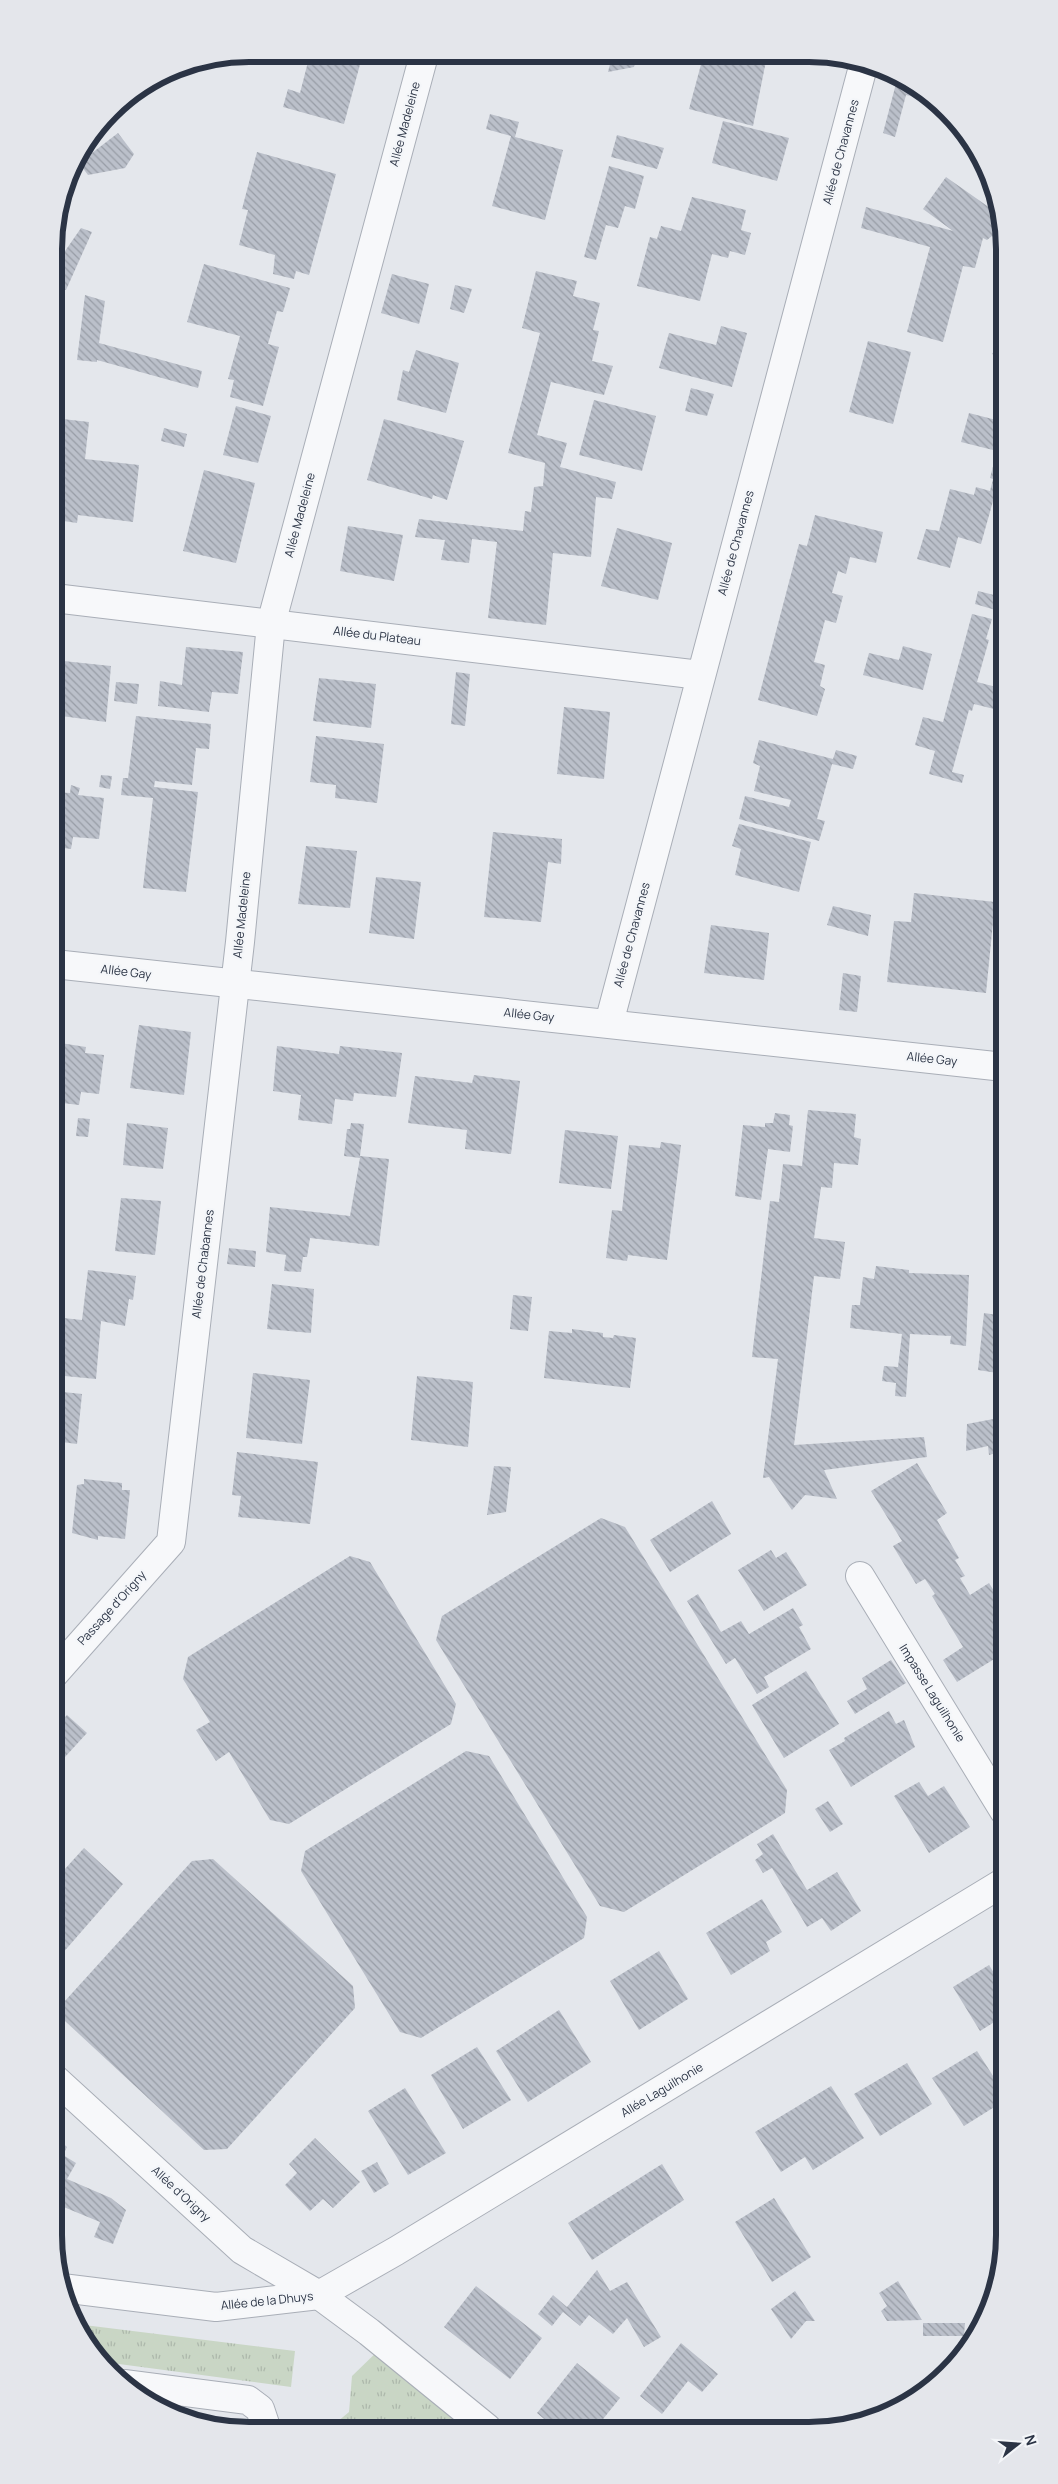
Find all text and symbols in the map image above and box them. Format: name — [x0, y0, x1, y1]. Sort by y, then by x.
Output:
street label: Allée Madeleine — [385, 80, 424, 168]
street label: Allée de Chavannes — [818, 97, 863, 206]
street label: Allée Madeleine — [280, 471, 319, 559]
street label: Allée de Chavannes — [713, 488, 758, 597]
street label: Allée du Plateau — [332, 622, 422, 649]
street label: Allée Madeleine — [228, 871, 255, 959]
street label: Allée de Chavannes — [609, 880, 654, 989]
street label: Allée Gay — [100, 960, 153, 983]
street label: Allée Gay — [503, 1003, 556, 1026]
street label: Allée Gay — [906, 1047, 959, 1070]
street label: Allée de Chabannes — [187, 1208, 218, 1319]
street label: Passage d'Origny — [73, 1566, 150, 1649]
street label: Impasse Laguilhonie — [895, 1641, 969, 1745]
street label: Allée Laguilhonie — [617, 2058, 706, 2121]
street label: Allée d'Origny — [148, 2162, 215, 2226]
street label: Allée de la Dhuys — [220, 2287, 314, 2314]
north arrow — [993, 2419, 1043, 2469]
text: N — [1020, 2432, 1041, 2448]

